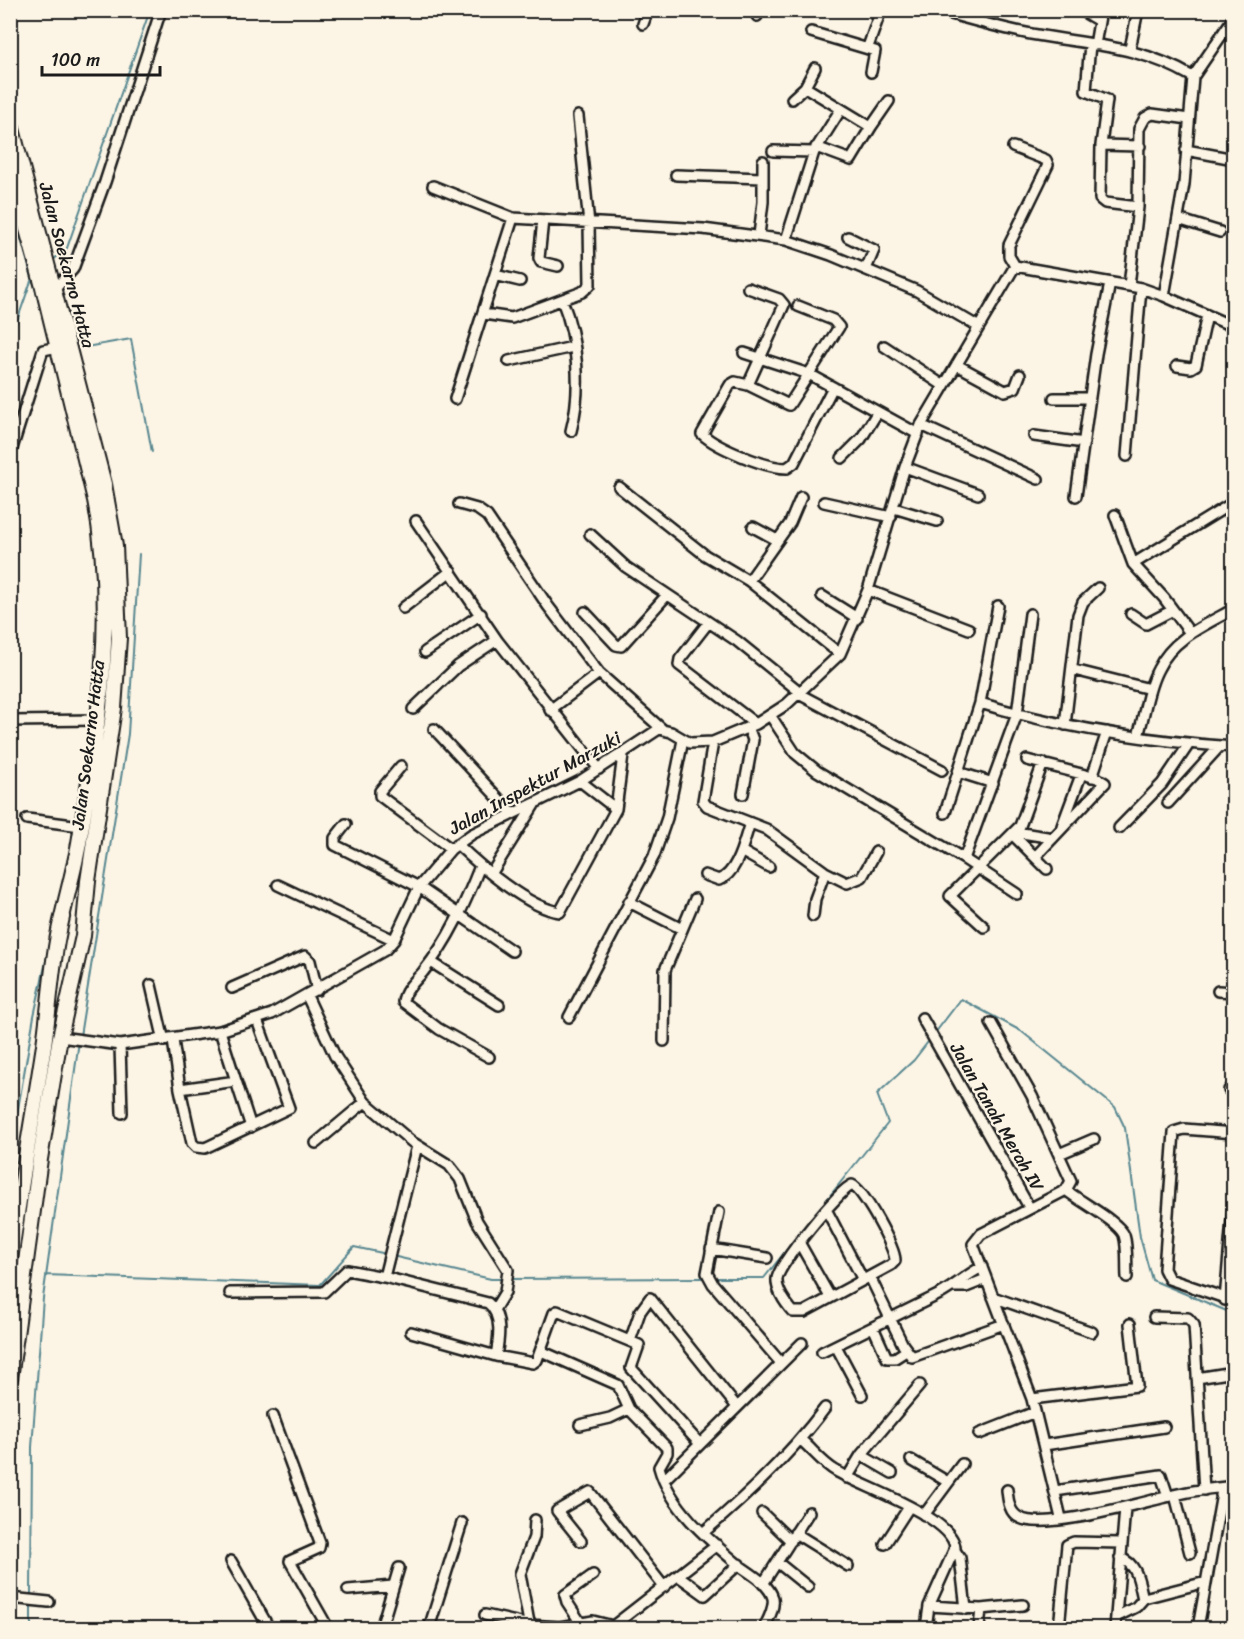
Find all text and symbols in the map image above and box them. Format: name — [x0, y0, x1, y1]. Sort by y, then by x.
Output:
scale bar — [42, 39, 160, 77]
text: 100 m — [51, 44, 100, 76]
street label: Jalan Soekarno Hatta — [29, 178, 105, 352]
street label: Jalan Soekarno Hatta — [62, 658, 114, 833]
street label: Jalan Inspektur Marzuki — [442, 722, 628, 844]
street label: Jalan Tanah Merah IV — [941, 1035, 1053, 1198]

